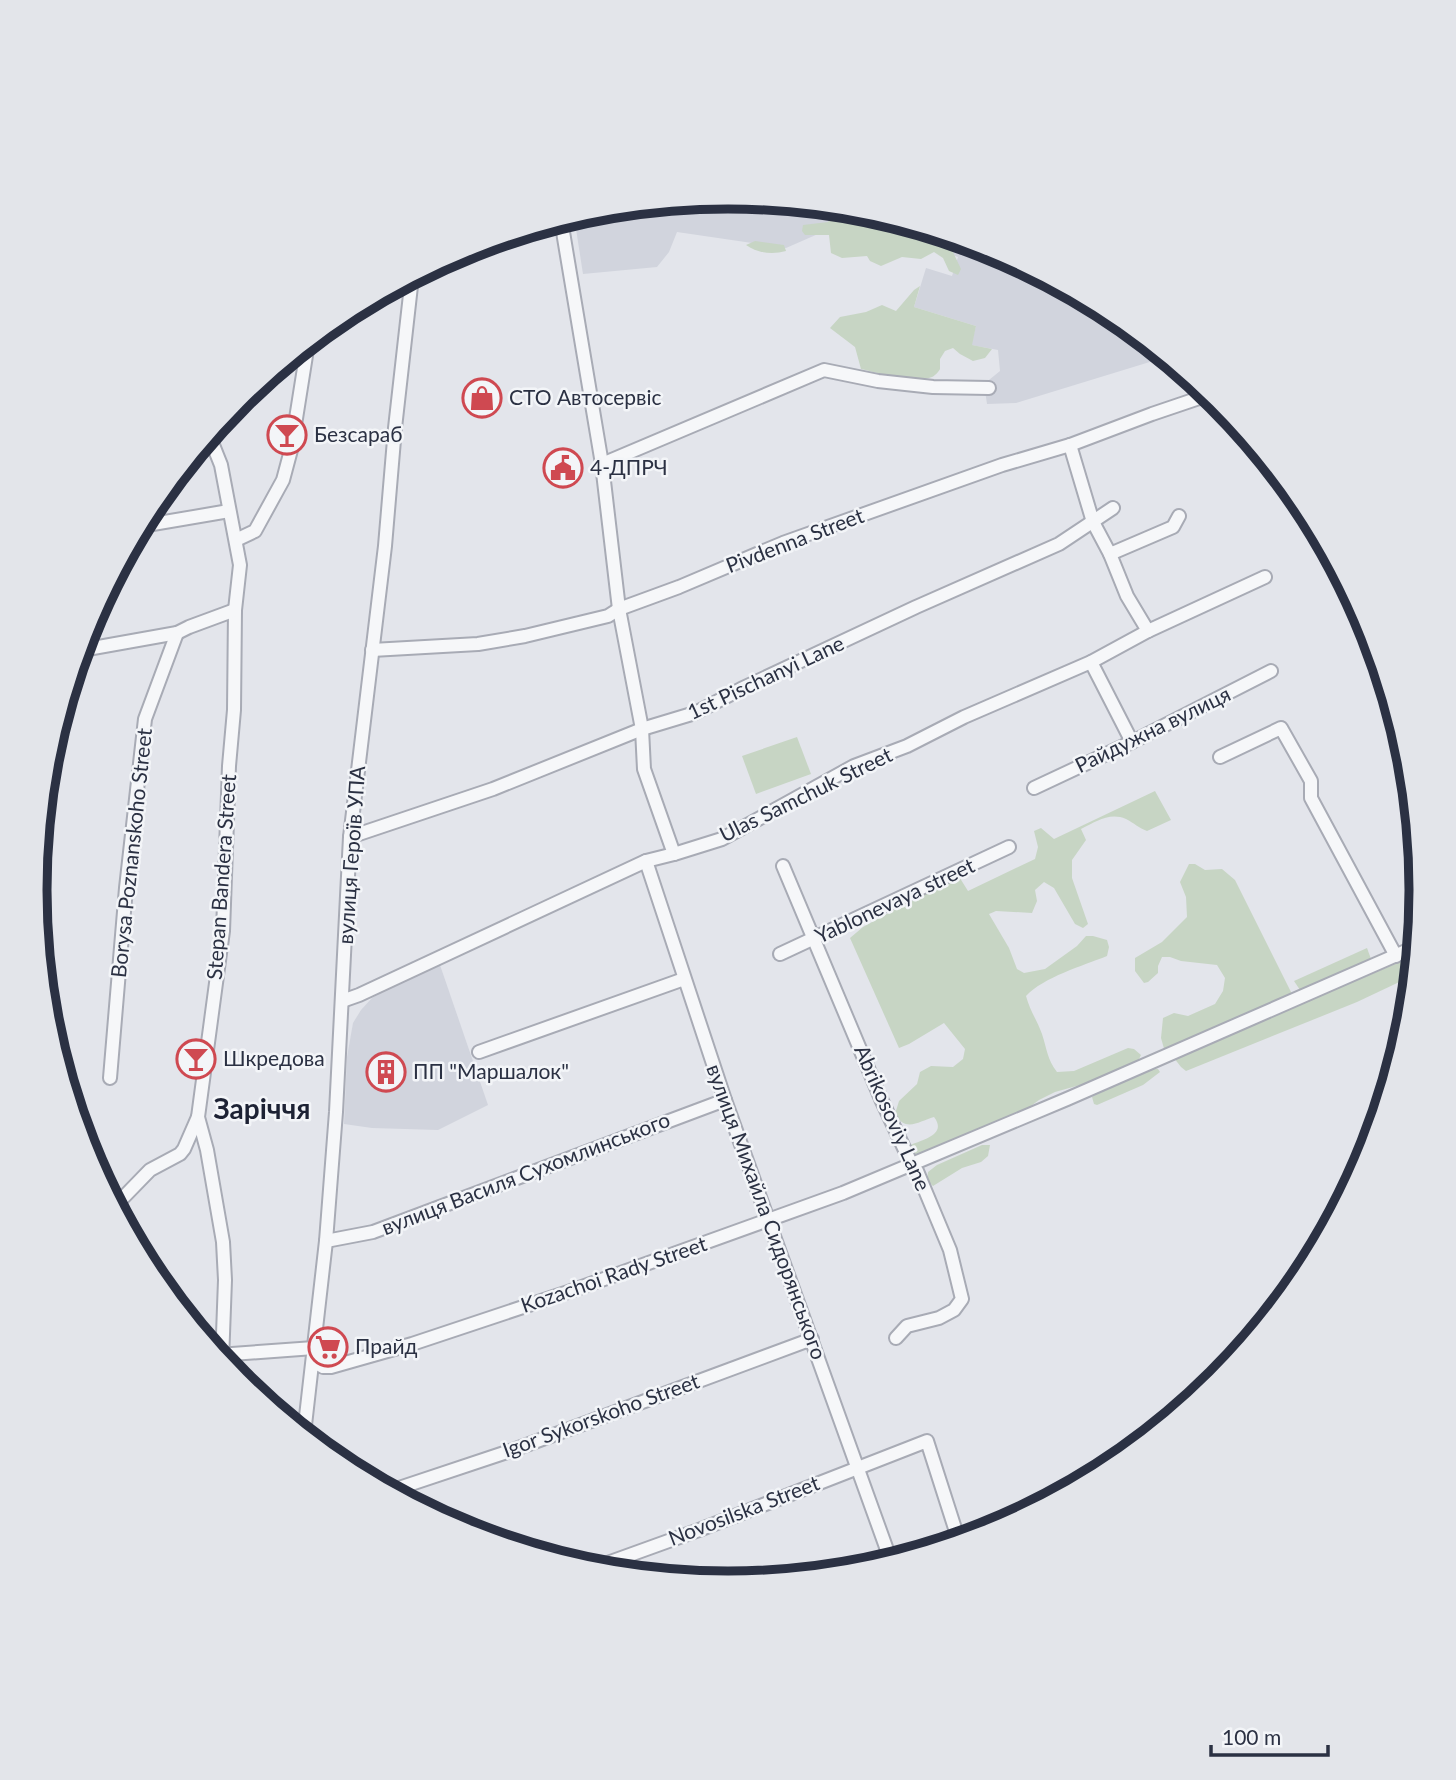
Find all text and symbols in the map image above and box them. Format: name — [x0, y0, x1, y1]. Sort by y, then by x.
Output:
shop icon: СТО Автосервіс — [461, 377, 503, 419]
place label: СТО Автосервіс — [509, 384, 662, 409]
bar icon: Безсараб — [266, 414, 308, 456]
place label: Безсараб — [314, 421, 402, 446]
public building icon: 4-ДПРЧ — [542, 447, 584, 489]
place label: 4-ДПРЧ — [590, 454, 668, 479]
street label: Pivdenna Street — [722, 502, 867, 577]
street label: 1st Pischanyi Lane — [683, 629, 848, 724]
street label: Райдужна вулиця — [1071, 680, 1234, 777]
street label: Borysa Poznanskoho Street — [105, 726, 156, 979]
street label: Ulas Samchuk Street — [715, 741, 896, 846]
street label: вулиця Героїв УПА — [332, 764, 369, 945]
street label: Stepan Bandera Street — [201, 773, 240, 980]
street label: Yablonevaya street — [811, 852, 979, 948]
bar icon: Шкредова — [175, 1038, 217, 1080]
street label: Abrikosoviy Lane — [850, 1041, 937, 1194]
place label: Шкредова — [223, 1045, 325, 1070]
building icon: ПП "Маршалок" — [365, 1051, 407, 1093]
place label: ПП "Маршалок" — [413, 1058, 569, 1083]
street label: вулиця Михайла Сидорянського — [702, 1060, 833, 1363]
district label: Заріччя — [213, 1091, 311, 1125]
street label: вулиця Василя Сухомлинського — [378, 1106, 673, 1239]
street label: Kozachoi Rady Street — [517, 1230, 710, 1317]
supermarket icon: Прайд — [307, 1326, 349, 1368]
place label: Прайд — [355, 1333, 418, 1358]
street label: Igor Sykorskoho Street — [499, 1367, 703, 1462]
street label: Novosilska Street — [664, 1469, 823, 1550]
scale bar — [1211, 1714, 1328, 1758]
text: 100 m — [1222, 1724, 1281, 1749]

